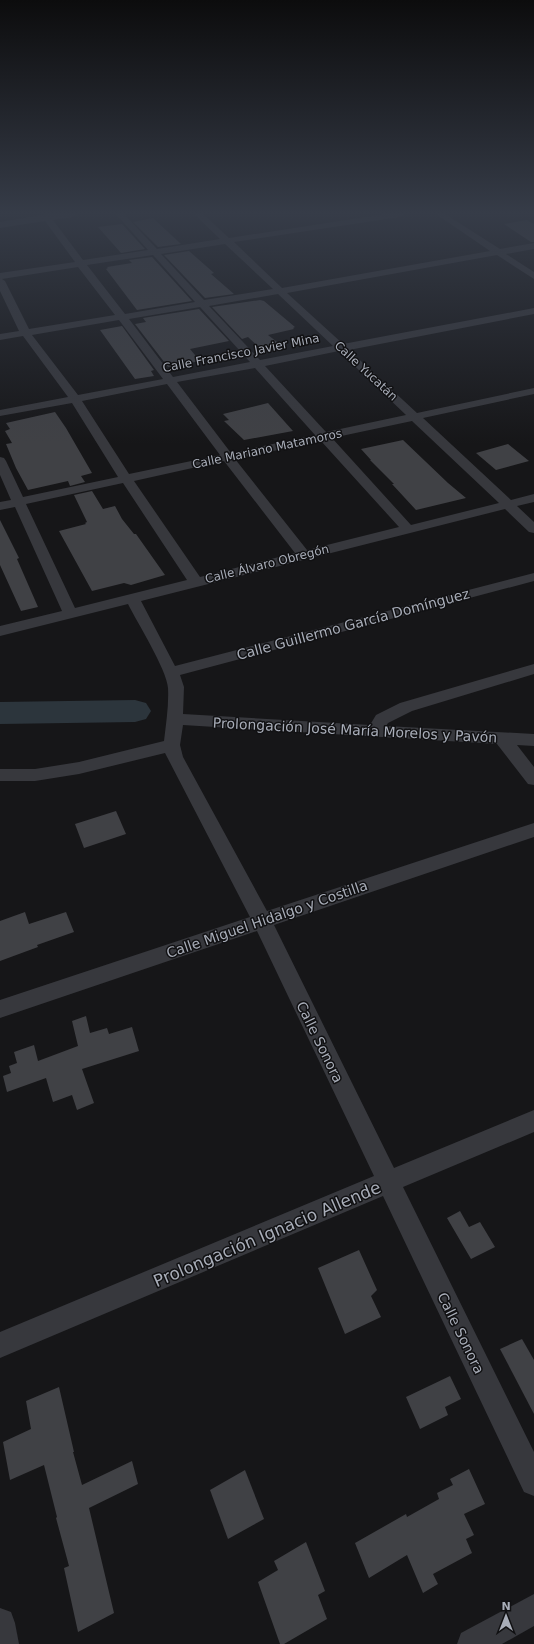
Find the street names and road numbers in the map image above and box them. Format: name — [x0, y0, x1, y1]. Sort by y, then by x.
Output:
street label: Calle Francisco Javier Mina — [161, 331, 321, 375]
street label: Calle Yucatán — [332, 338, 400, 404]
street label: Calle Mariano Matamoros — [191, 426, 343, 472]
street label: Calle Álvaro Obregón — [203, 541, 330, 586]
street label: Calle Guillermo García Domínguez — [235, 585, 471, 663]
street label: Prolongación José María Morelos y Pavón — [212, 715, 498, 745]
street label: Calle Miguel Hidalgo y Costilla — [164, 877, 370, 961]
street label: Calle Sonora — [293, 999, 347, 1085]
street label: Prolongación Ignacio Allende — [150, 1177, 384, 1291]
street label: Calle Sonora — [434, 1290, 488, 1376]

